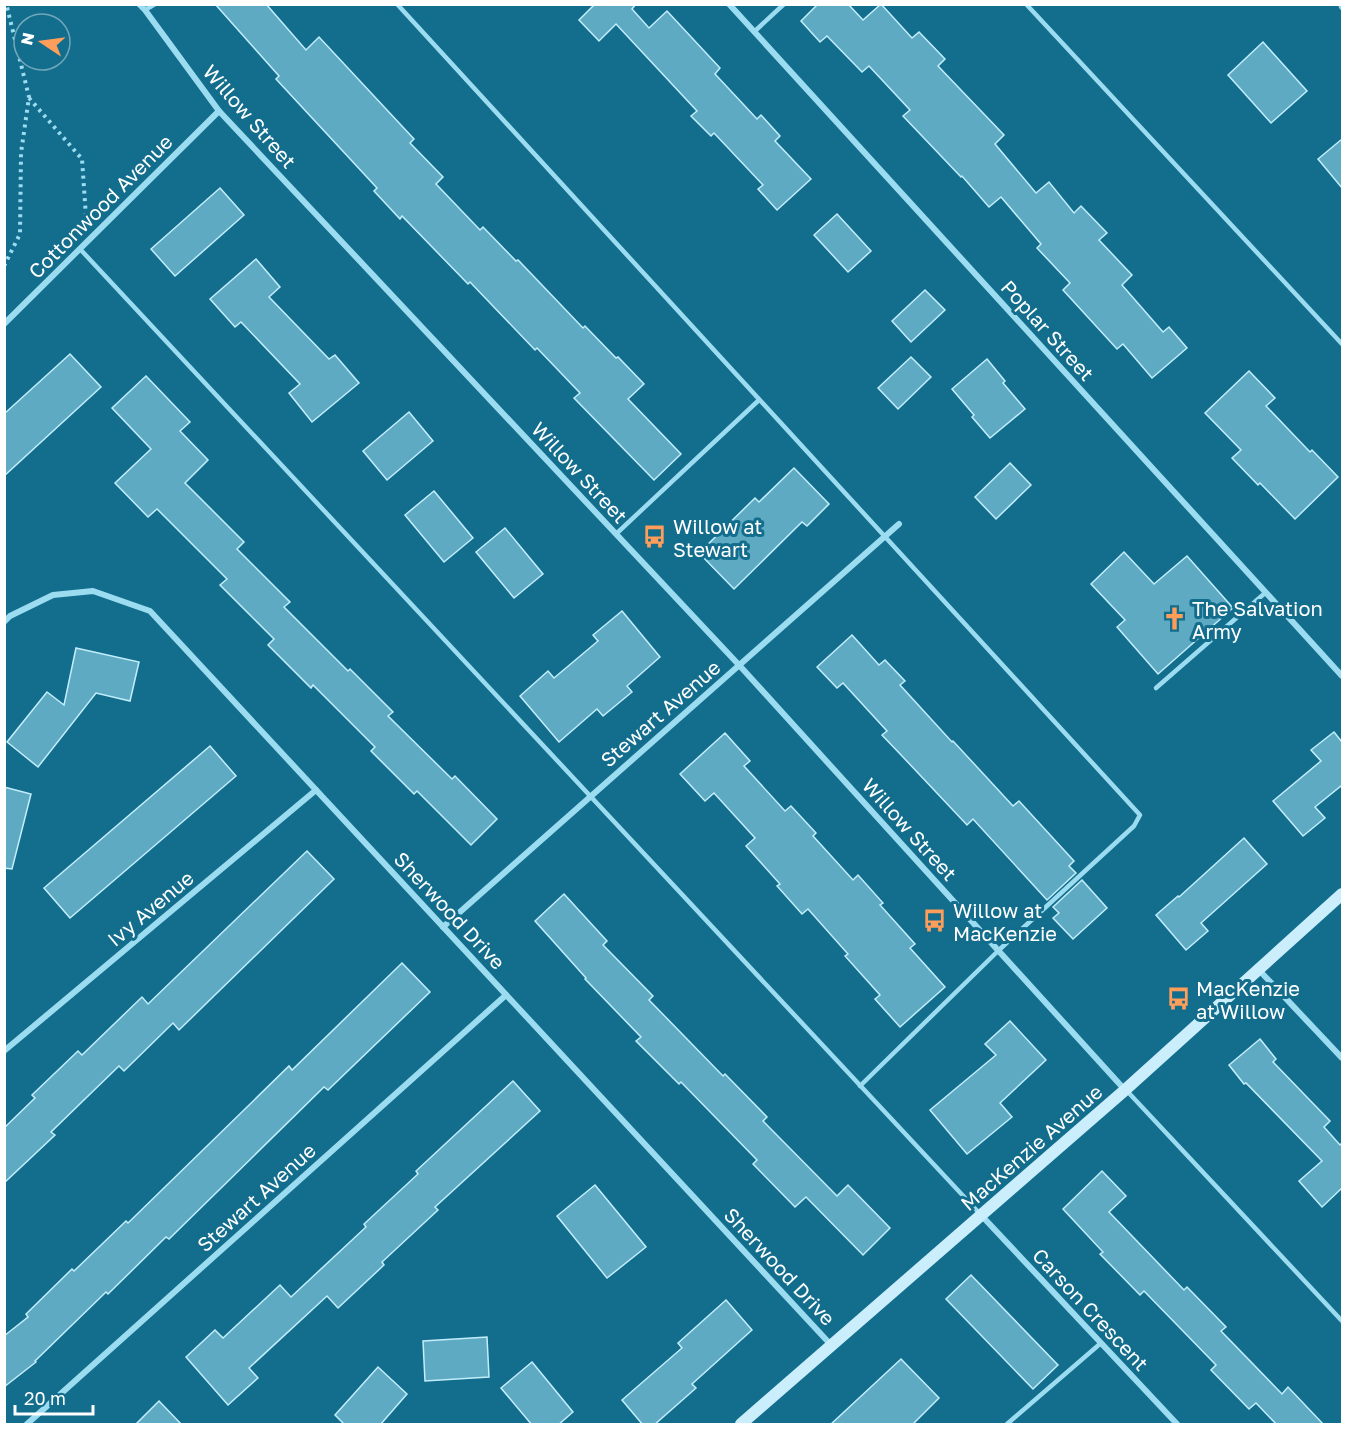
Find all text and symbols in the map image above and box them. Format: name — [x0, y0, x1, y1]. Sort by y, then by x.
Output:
north arrow — [12, 12, 72, 72]
text: N — [16, 30, 38, 47]
street label: Willow Street — [199, 59, 301, 173]
street label: Cottonwood Avenue — [23, 129, 177, 283]
street label: Poplar Street — [997, 275, 1099, 385]
street label: Willow Street — [527, 417, 633, 527]
place label: Willow at Stewart — [673, 514, 762, 561]
bus stop icon: Willow at Stewart — [642, 524, 668, 550]
place label: The Salvation Army — [1192, 596, 1323, 643]
church icon: The Salvation Army — [1161, 606, 1187, 632]
street label: Stewart Avenue — [595, 655, 725, 771]
street label: Willow Street — [858, 773, 962, 885]
street label: Sherwood Drive — [389, 846, 511, 974]
street label: Ivy Avenue — [102, 865, 198, 951]
place label: Willow at MacKenzie — [953, 898, 1057, 945]
bus stop icon: Willow at MacKenzie — [922, 908, 948, 934]
place label: MacKenzie at Willow — [1196, 976, 1300, 1023]
bus stop icon: MacKenzie at Willow — [1165, 986, 1191, 1012]
street label: MacKenzie Avenue — [955, 1079, 1107, 1215]
street label: Stewart Avenue — [192, 1138, 320, 1256]
street label: Sherwood Drive — [719, 1202, 841, 1330]
street label: Carson Crescent — [1028, 1243, 1154, 1375]
scale bar — [15, 1378, 93, 1416]
text: 20 m — [24, 1387, 66, 1409]

